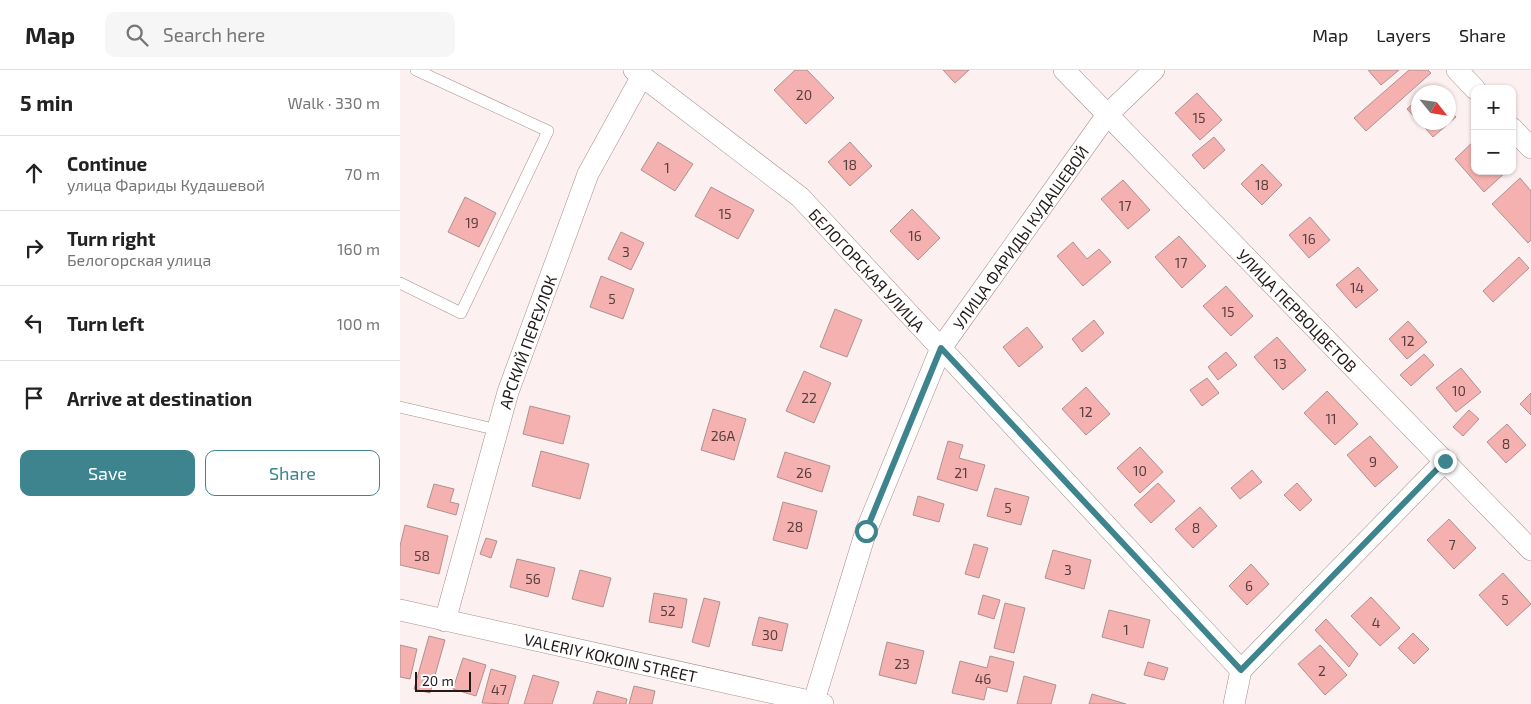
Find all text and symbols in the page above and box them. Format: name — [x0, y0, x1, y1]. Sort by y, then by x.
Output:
search box — [105, 12, 455, 57]
text: Map — [25, 20, 75, 49]
icon: search — [123, 21, 151, 49]
text: Search here — [163, 23, 265, 46]
text: Map — [1312, 24, 1348, 46]
text: Layers — [1376, 24, 1431, 46]
text: Share — [1459, 24, 1506, 46]
north arrow — [1411, 85, 1456, 130]
map controls — [1471, 85, 1516, 175]
button: + — [1471, 85, 1516, 130]
house number: 20 — [796, 86, 812, 103]
text: 5 min — [20, 90, 73, 115]
text: Walk · 330 m — [288, 93, 380, 112]
house number: 15 — [1192, 109, 1206, 126]
button: − — [1471, 130, 1516, 175]
street label: УЛИЦА ФАРИДЫ КУДАШЕВОЙ — [948, 142, 1092, 332]
text: Continue — [67, 152, 147, 175]
house number: 18 — [843, 156, 857, 173]
icon: ahead — [20, 159, 48, 187]
house number: 1 — [664, 159, 670, 176]
text: 70 m — [345, 164, 380, 183]
text: улица Фариды Кудашевой — [67, 175, 265, 194]
house number: 18 — [1255, 176, 1269, 193]
house number: 17 — [1119, 197, 1131, 214]
street label: БЕЛОГОРСКАЯ УЛИЦА — [806, 204, 929, 335]
house number: 15 — [718, 205, 732, 222]
house number: 19 — [465, 214, 479, 231]
text: Turn right — [67, 227, 155, 250]
house number: 16 — [908, 227, 922, 244]
house number: 16 — [1302, 230, 1316, 247]
icon: right — [20, 234, 48, 262]
text: 160 m — [337, 239, 380, 258]
house number: 3 — [622, 243, 630, 260]
street label: УЛИЦА ПЕРВОЦВЕТОВ — [1234, 245, 1362, 375]
text: Белогорская улица — [67, 250, 211, 269]
house number: 17 — [1175, 254, 1187, 271]
street label: АРСКИЙ ПЕРЕУЛОК — [494, 272, 560, 411]
house number: 14 — [1350, 279, 1364, 296]
house number: 5 — [608, 290, 616, 307]
house number: 15 — [1221, 303, 1235, 320]
icon: left — [20, 309, 48, 337]
text: Turn left — [67, 312, 144, 335]
text: 100 m — [337, 314, 380, 333]
house number: 12 — [1401, 332, 1415, 349]
house number: 13 — [1273, 355, 1287, 372]
house number: 10 — [1452, 382, 1466, 399]
icon: arrive — [20, 384, 48, 412]
text: Arrive at destination — [67, 387, 252, 410]
house number: 22 — [801, 389, 817, 406]
house number: 12 — [1079, 403, 1093, 420]
house number: 11 — [1325, 410, 1337, 427]
house number: 26А — [711, 427, 736, 444]
house number: 8 — [1502, 435, 1510, 452]
button: Save — [20, 450, 195, 496]
button: Share — [205, 450, 380, 496]
route end — [1434, 450, 1457, 473]
house number: 9 — [1369, 453, 1377, 470]
house number: 10 — [1133, 462, 1147, 479]
house number: 26 — [796, 464, 812, 481]
house number: 21 — [954, 464, 968, 481]
house number: 5 — [1004, 499, 1012, 516]
house number: 28 — [787, 518, 803, 535]
house number: 8 — [1192, 519, 1200, 536]
route start — [855, 520, 878, 543]
house number: 7 — [1448, 536, 1456, 553]
house number: 58 — [414, 547, 430, 564]
house number: 3 — [1064, 561, 1072, 578]
house number: 56 — [525, 570, 541, 587]
house number: 6 — [1245, 577, 1253, 594]
house number: 5 — [1501, 591, 1509, 608]
house number: 52 — [660, 602, 676, 619]
house number: 4 — [1372, 614, 1380, 631]
house number: 1 — [1123, 621, 1129, 638]
house number: 30 — [762, 626, 778, 643]
street label: VALERIY KOKOIN STREET — [523, 628, 699, 685]
house number: 23 — [894, 655, 910, 672]
house number: 2 — [1318, 662, 1326, 679]
scale bar — [415, 669, 471, 692]
house number: 46 — [975, 670, 991, 687]
text: 20 m — [422, 672, 454, 689]
house number: 47 — [491, 681, 507, 698]

